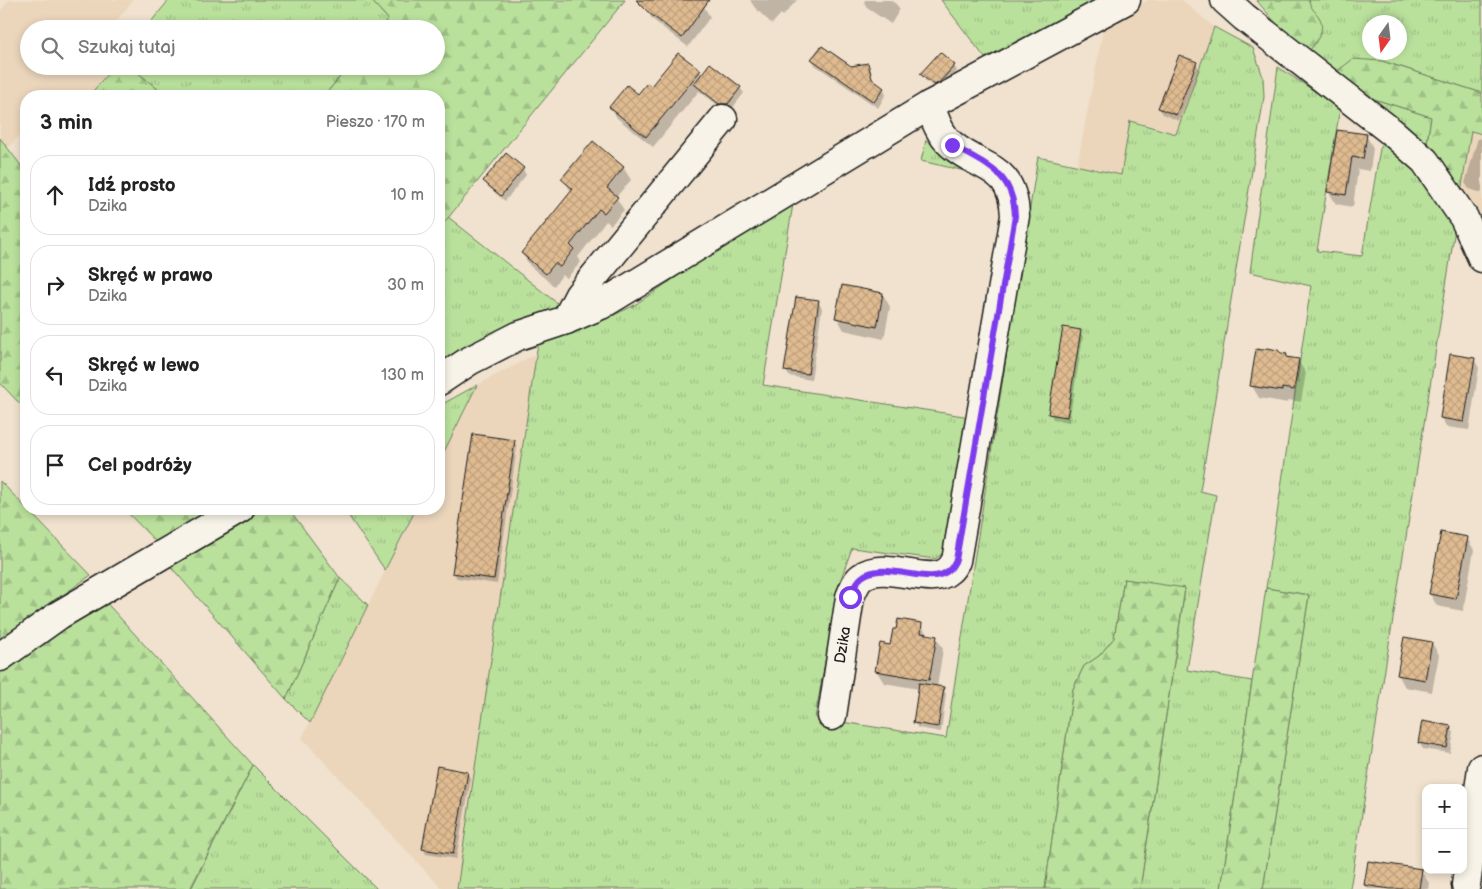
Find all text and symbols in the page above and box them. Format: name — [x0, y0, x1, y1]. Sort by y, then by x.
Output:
north arrow — [1362, 15, 1407, 60]
search box — [20, 20, 445, 75]
icon: search — [38, 34, 66, 62]
text: Szukaj tutaj — [78, 36, 175, 59]
text: 3 min — [40, 110, 93, 135]
text: Pieszo · 170 m — [326, 113, 425, 132]
route end — [941, 134, 964, 157]
text: Idź prosto — [88, 174, 176, 197]
icon: ahead — [41, 181, 69, 209]
text: 10 m — [391, 186, 424, 205]
text: Dzika — [88, 197, 127, 216]
text: Skręć w prawo — [88, 264, 213, 287]
icon: right — [41, 271, 69, 299]
text: 30 m — [387, 276, 424, 295]
text: Dzika — [88, 287, 127, 306]
text: Skręć w lewo — [88, 354, 200, 377]
icon: left — [41, 361, 69, 389]
text: 130 m — [381, 366, 424, 385]
text: Dzika — [88, 377, 127, 396]
icon: arrive — [41, 451, 69, 479]
text: Cel podróży — [88, 454, 192, 477]
route start — [839, 586, 862, 609]
street label: Dzika — [831, 625, 855, 665]
map controls — [1422, 784, 1467, 874]
button: + — [1422, 784, 1467, 829]
button: − — [1422, 829, 1467, 874]

